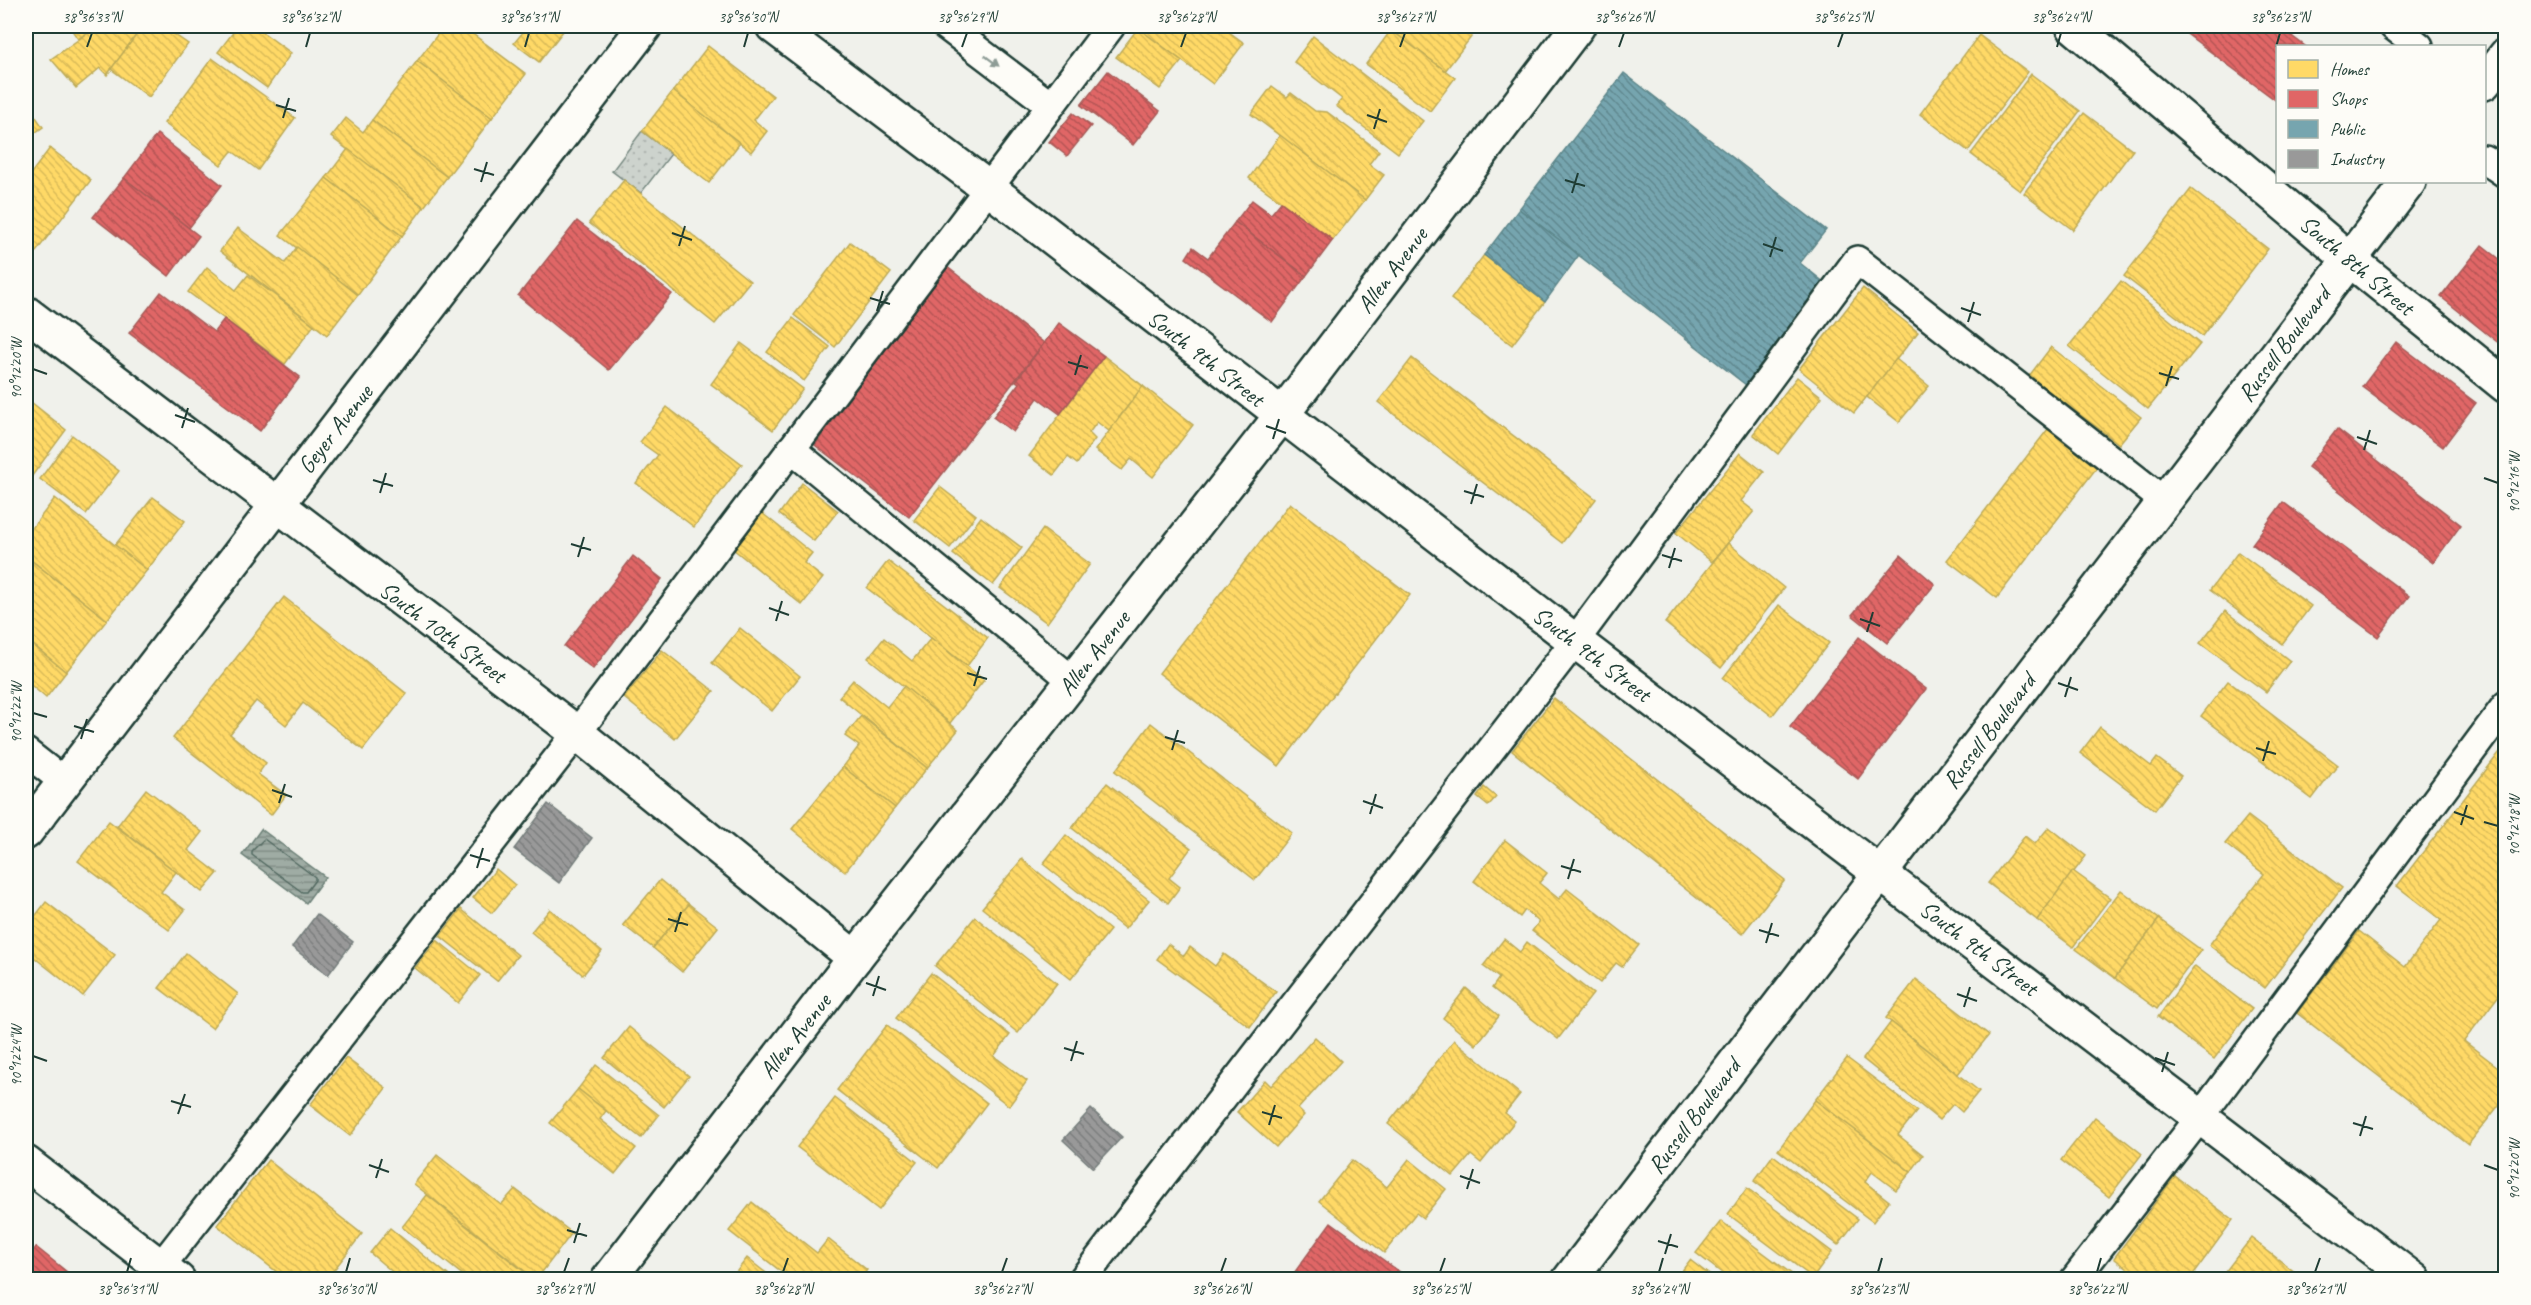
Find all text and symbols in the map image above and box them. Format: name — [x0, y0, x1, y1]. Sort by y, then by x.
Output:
text: 38°36'33"N — [62, 8, 125, 27]
text: 38°36'32"N — [280, 8, 343, 27]
text: 38°36'31"N — [499, 8, 562, 27]
text: 38°36'30"N — [718, 8, 781, 27]
text: 38°36'29"N — [937, 8, 1000, 27]
text: 38°36'28"N — [1156, 8, 1219, 27]
text: 38°36'27"N — [1375, 8, 1438, 27]
text: 38°36'26"N — [1594, 8, 1657, 27]
text: 38°36'25"N — [1813, 8, 1876, 27]
text: 38°36'24"N — [2031, 8, 2094, 27]
text: 38°36'23"N — [2250, 8, 2313, 27]
legend — [2276, 45, 2486, 183]
one-way arrow — [984, 55, 1000, 67]
text: Homes — [2330, 58, 2370, 80]
text: Shops — [2330, 88, 2369, 110]
text: Public — [2330, 118, 2367, 140]
text: Industry — [2330, 148, 2385, 170]
street label: South 8th Street — [2293, 208, 2422, 323]
street label: Allen Avenue — [1350, 219, 1435, 319]
street label: Russell Boulevard — [2231, 278, 2339, 408]
street label: South 9th Street — [1141, 303, 1272, 414]
text: 90°12'20"W — [7, 335, 26, 399]
street label: Geyer Avenue — [291, 377, 380, 480]
text: 90°12'16"W — [2505, 449, 2524, 513]
street label: South 10th Street — [373, 574, 514, 691]
street label: South 9th Street — [1527, 600, 1659, 710]
street label: Allen Avenue — [1051, 603, 1138, 702]
street label: Russell Boulevard — [1936, 665, 2044, 795]
text: 90°12'22"W — [7, 679, 26, 743]
text: 90°12'18"W — [2505, 792, 2524, 856]
street label: South 9th Street — [1914, 894, 2046, 1004]
street label: Allen Avenue — [752, 986, 839, 1085]
text: 90°12'24"W — [7, 1022, 26, 1086]
street label: Russell Boulevard — [1641, 1050, 1749, 1180]
text: 90°12'20"W — [2505, 1136, 2524, 1200]
text: 38°36'31"N — [97, 1280, 160, 1299]
text: 38°36'30"N — [316, 1280, 379, 1299]
text: 38°36'29"N — [534, 1280, 597, 1299]
text: 38°36'28"N — [753, 1280, 816, 1299]
text: 38°36'27"N — [972, 1280, 1035, 1299]
text: 38°36'26"N — [1191, 1280, 1254, 1299]
text: 38°36'25"N — [1410, 1280, 1473, 1299]
text: 38°36'24"N — [1629, 1280, 1692, 1299]
text: 38°36'23"N — [1848, 1280, 1911, 1299]
text: 38°36'22"N — [2067, 1280, 2130, 1299]
text: 38°36'21"N — [2285, 1280, 2348, 1299]

